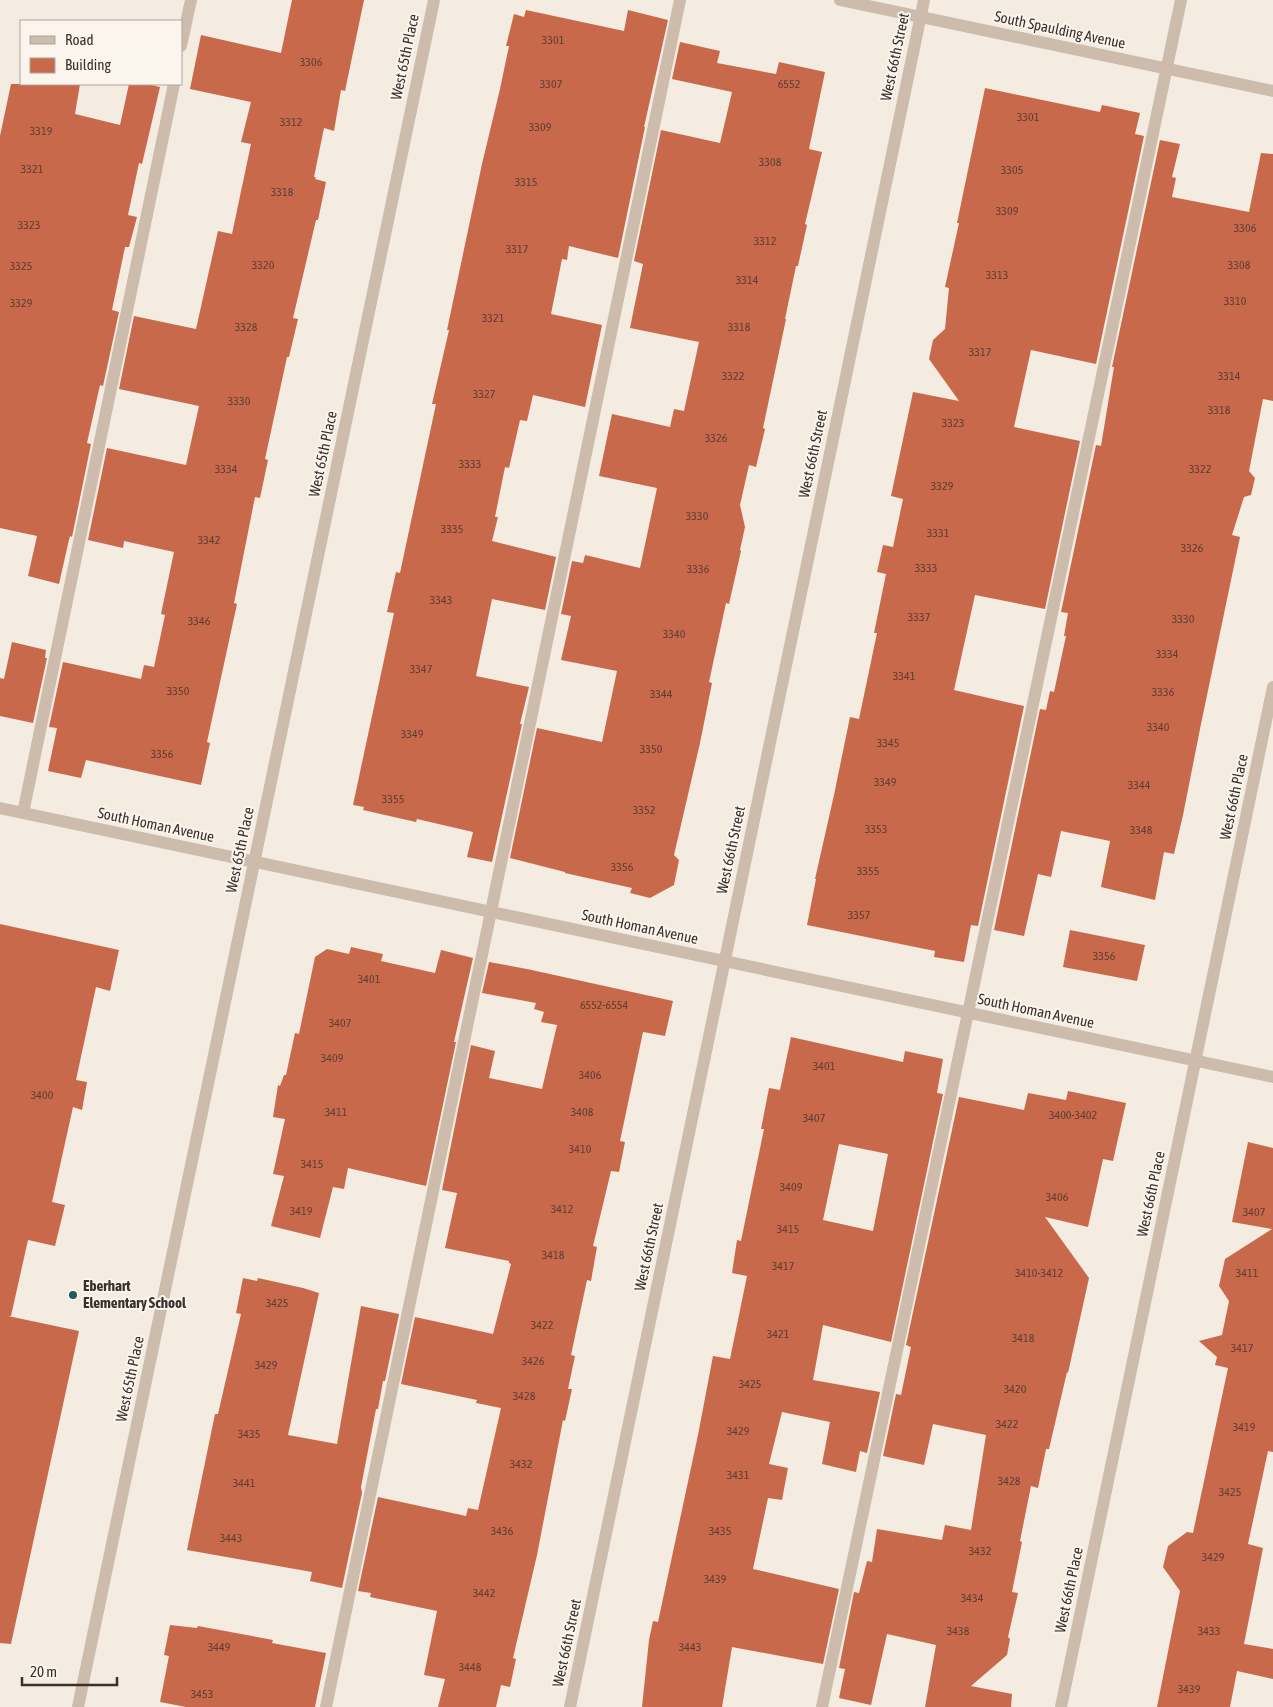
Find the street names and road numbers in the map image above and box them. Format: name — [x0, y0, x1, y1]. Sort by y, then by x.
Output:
street label: South Spaulding Avenue — [993, 7, 1127, 52]
street label: West 66th Street — [877, 11, 912, 102]
street label: West 65th Place — [387, 12, 422, 101]
street label: West 66th Street — [795, 408, 830, 499]
street label: West 65th Place — [305, 409, 340, 498]
street label: West 66th Place — [1216, 752, 1251, 841]
street label: South Homan Avenue — [96, 804, 216, 845]
street label: West 66th Street — [713, 804, 748, 895]
street label: West 65th Place — [222, 805, 257, 894]
street label: South Homan Avenue — [580, 906, 700, 947]
street label: South Homan Avenue — [976, 990, 1096, 1031]
street label: West 66th Place — [1133, 1149, 1168, 1238]
street label: West 66th Street — [631, 1201, 666, 1292]
street label: West 65th Place — [112, 1334, 147, 1423]
street label: West 66th Place — [1051, 1545, 1086, 1634]
street label: West 66th Street — [549, 1597, 584, 1688]

